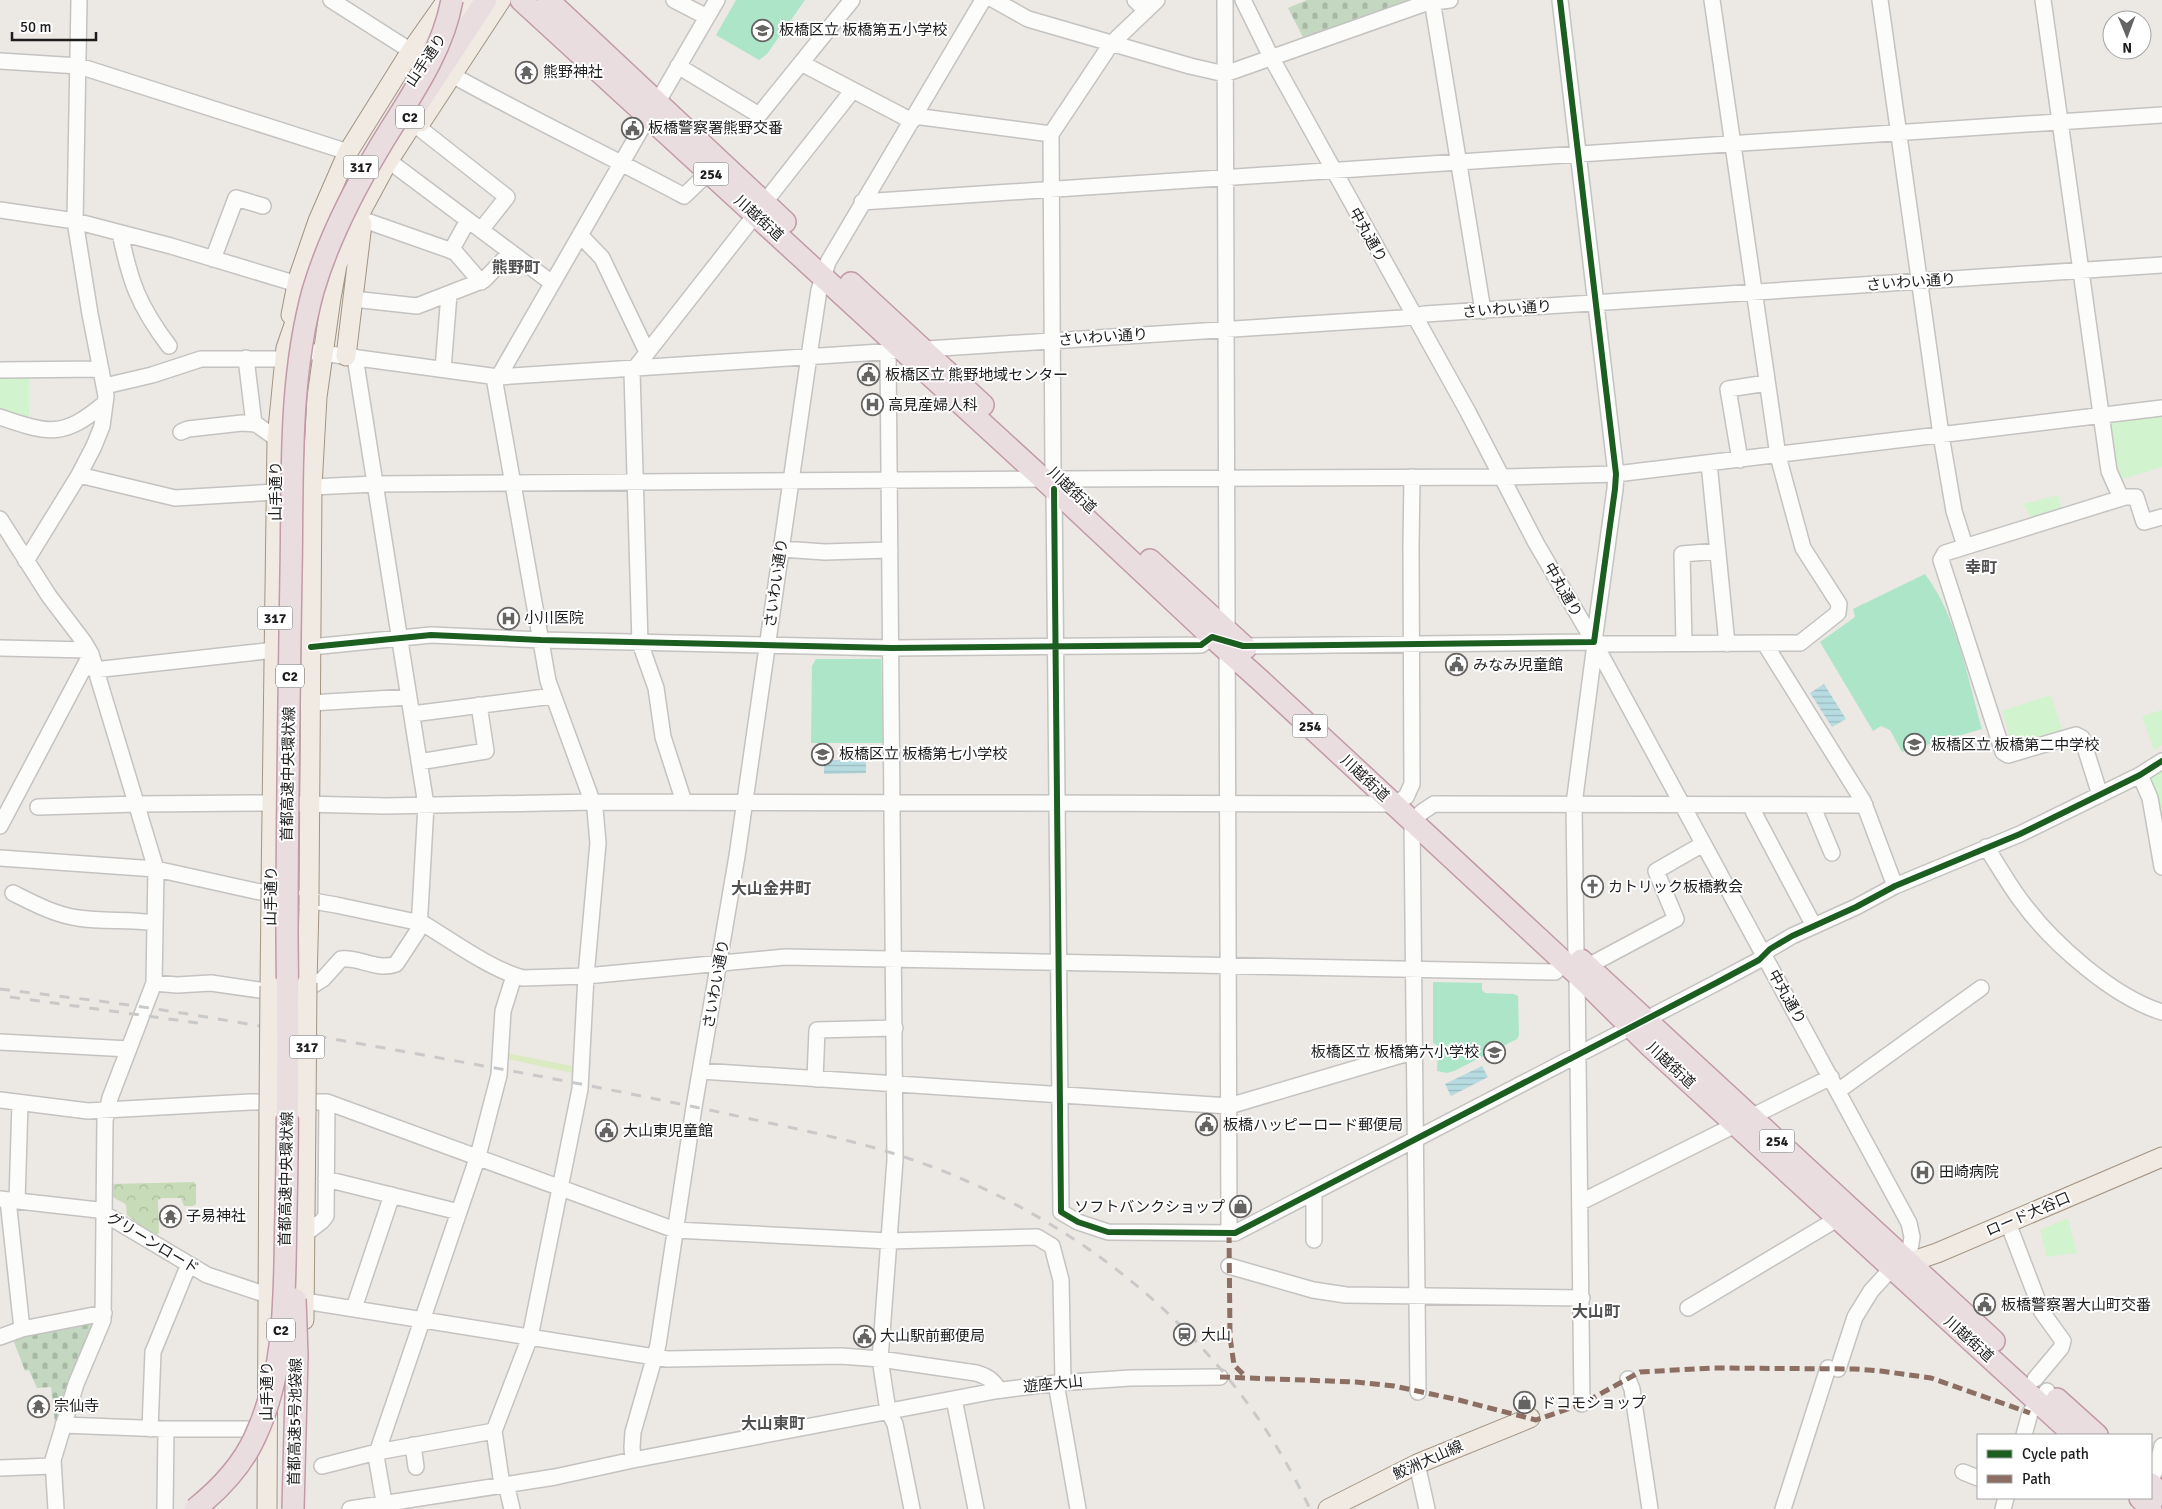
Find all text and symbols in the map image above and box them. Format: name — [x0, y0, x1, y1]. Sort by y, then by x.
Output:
scale bar — [12, 10, 96, 42]
north arrow — [2102, 10, 2152, 60]
text: 50 m — [20, 18, 51, 36]
school or university icon: 板橋区立 板橋第五小学校 — [751, 18, 775, 42]
place label: 板橋区立 板橋第五小学校 — [779, 21, 947, 39]
street label: 山手通り — [402, 30, 450, 90]
text: N — [2122, 39, 2132, 56]
temple icon: 熊野神社 — [515, 60, 539, 84]
place label: 熊野神社 — [543, 63, 603, 81]
road number: C2 — [396, 105, 424, 128]
public building icon: 板橋警察署熊野交番 — [620, 116, 644, 140]
place label: 板橋警察署熊野交番 — [648, 119, 783, 137]
road number: 317 — [344, 156, 378, 178]
road number: 254 — [694, 162, 728, 185]
street label: 川越街道 — [731, 191, 787, 245]
street label: 中丸通り — [1346, 204, 1390, 266]
district label: 熊野町 — [492, 258, 540, 278]
street label: さいわい通り — [1865, 270, 1957, 294]
street label: さいわい通り — [1461, 297, 1553, 321]
street label: さいわい通り — [1057, 325, 1149, 349]
public building icon: 板橋区立 熊野地域センター — [857, 363, 881, 387]
place label: 板橋区立 熊野地域センター — [885, 366, 1068, 384]
hospital icon: 高見産婦人科 — [860, 393, 884, 417]
place label: 高見産婦人科 — [888, 396, 978, 414]
street label: 山手通り — [267, 461, 285, 521]
street label: 川越街道 — [1044, 463, 1100, 517]
street label: さいわい通り — [761, 537, 791, 629]
district label: 幸町 — [1965, 558, 1997, 578]
street label: 中丸通り — [1540, 560, 1586, 620]
road number: 317 — [258, 606, 292, 630]
hospital icon: 小川医院 — [496, 606, 520, 630]
place label: 小川医院 — [524, 609, 584, 627]
public building icon: みなみ児童館 — [1445, 653, 1469, 677]
place label: みなみ児童館 — [1473, 656, 1563, 674]
road number: C2 — [276, 664, 304, 688]
street label: 首都高速中央環状線 — [278, 706, 298, 842]
road number: 254 — [1292, 714, 1328, 738]
school or university icon: 板橋区立 板橋第二中学校 — [1903, 733, 1927, 757]
place label: 板橋区立 板橋第二中学校 — [1931, 736, 2099, 754]
school or university icon: 板橋区立 板橋第七小学校 — [811, 742, 835, 766]
place label: 板橋区立 板橋第七小学校 — [839, 745, 1007, 763]
street label: 川越街道 — [1337, 751, 1393, 805]
street label: 山手通り — [261, 866, 281, 926]
church icon: カトリック板橋教会 — [1580, 875, 1604, 899]
place label: カトリック板橋教会 — [1608, 878, 1743, 896]
district label: 大山金井町 — [731, 879, 811, 899]
street label: さいわい通り — [699, 938, 733, 1030]
street label: 中丸通り — [1765, 966, 1809, 1028]
road number: 317 — [290, 1036, 324, 1058]
street label: 川越街道 — [1643, 1038, 1699, 1092]
school or university icon: 板橋区立 板橋第六小学校 — [1483, 1040, 1507, 1064]
place label: 板橋区立 板橋第六小学校 — [1311, 1043, 1479, 1061]
street label: 首都高速中央環状線 — [276, 1111, 296, 1247]
public building icon: 板橋ハッピーロード郵便局 — [1195, 1113, 1219, 1137]
place label: 板橋ハッピーロード郵便局 — [1223, 1116, 1403, 1134]
public building icon: 大山東児童館 — [595, 1119, 619, 1143]
place label: 大山東児童館 — [623, 1122, 713, 1140]
road number: 254 — [1760, 1130, 1794, 1152]
hospital icon: 田崎病院 — [1911, 1160, 1935, 1184]
place label: 田崎病院 — [1939, 1163, 1999, 1181]
street label: ロード大谷口 — [1983, 1188, 2073, 1240]
shop icon: ソフトバンクショップ — [1229, 1195, 1253, 1219]
place label: ソフトバンクショップ — [1074, 1198, 1225, 1216]
temple icon: 子易神社 — [158, 1204, 182, 1228]
place label: 子易神社 — [186, 1207, 246, 1225]
street label: グリーンロード — [104, 1208, 202, 1278]
public building icon: 板橋警察署大山町交番 — [1973, 1293, 1997, 1317]
place label: 板橋警察署大山町交番 — [2001, 1296, 2151, 1314]
district label: 大山町 — [1572, 1302, 1620, 1322]
street label: 川越街道 — [1941, 1312, 1997, 1366]
road number: C2 — [267, 1318, 295, 1342]
station icon: 大山 — [1173, 1323, 1197, 1347]
public building icon: 大山駅前郵便局 — [852, 1324, 876, 1348]
place label: 大山 — [1201, 1326, 1231, 1344]
place label: 大山駅前郵便局 — [880, 1327, 985, 1345]
street label: 首都高速5号池袋線 — [285, 1358, 305, 1486]
street label: 山手通り — [258, 1361, 276, 1421]
street label: 遊座大山 — [1022, 1372, 1084, 1396]
shop icon: ドコモショップ — [1513, 1391, 1537, 1415]
temple icon: 宗仙寺 — [26, 1394, 50, 1418]
place label: ドコモショップ — [1541, 1394, 1646, 1412]
place label: 宗仙寺 — [54, 1397, 99, 1415]
district label: 大山東町 — [741, 1414, 805, 1434]
legend — [1977, 1434, 2152, 1499]
street label: 鮫洲大山線 — [1390, 1437, 1466, 1483]
text: Cycle path — [2022, 1445, 2089, 1463]
text: Path — [2022, 1470, 2051, 1488]

